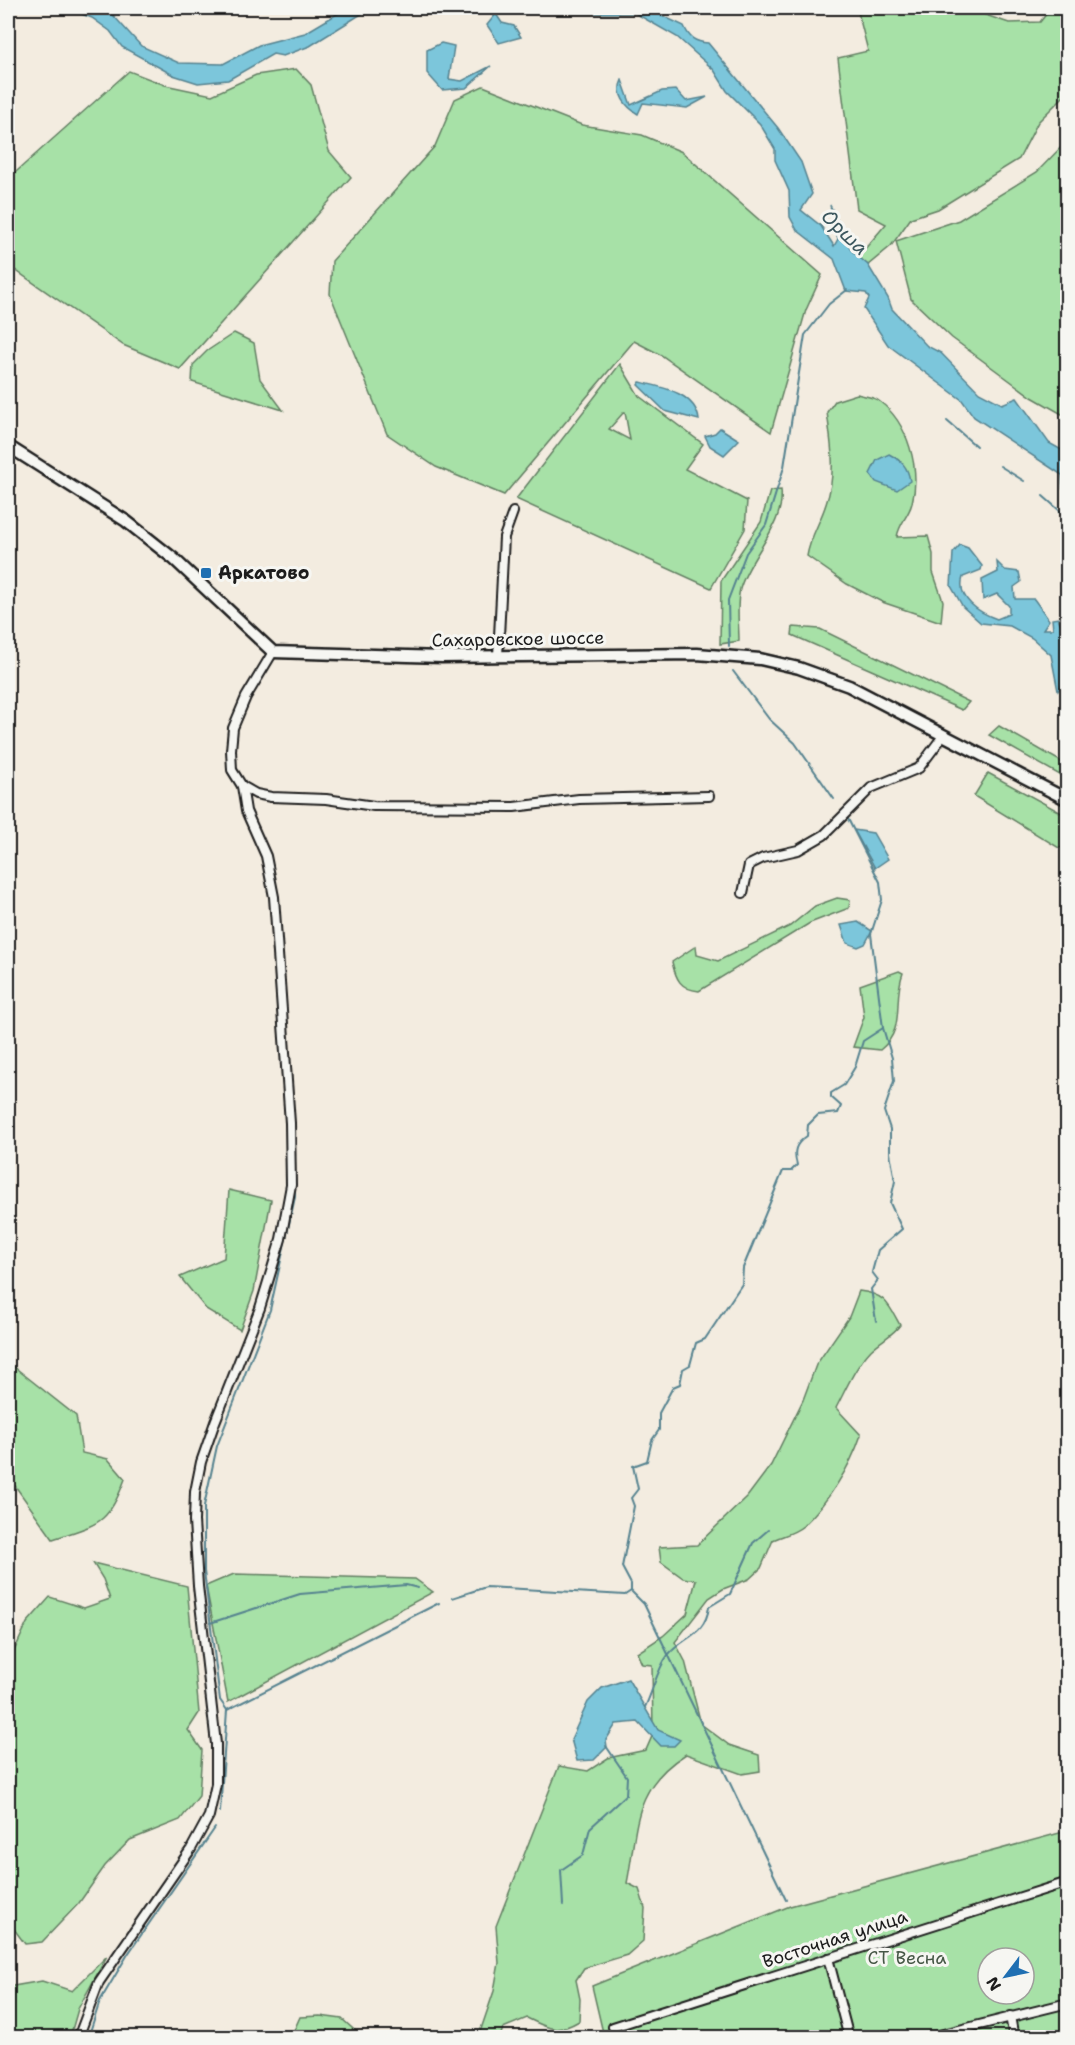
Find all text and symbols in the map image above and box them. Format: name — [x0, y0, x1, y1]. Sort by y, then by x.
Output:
water label: Орша — [816, 203, 874, 261]
place label: Аркатово — [218, 561, 309, 585]
marker: Аркатово — [199, 566, 213, 580]
street label: Сахаровское шоссе — [431, 625, 605, 653]
street label: Восточная улица — [759, 1904, 911, 1974]
park label: СТ Весна — [868, 1946, 946, 1970]
north arrow — [976, 1946, 1036, 2006]
text: N — [981, 1973, 1006, 1995]

